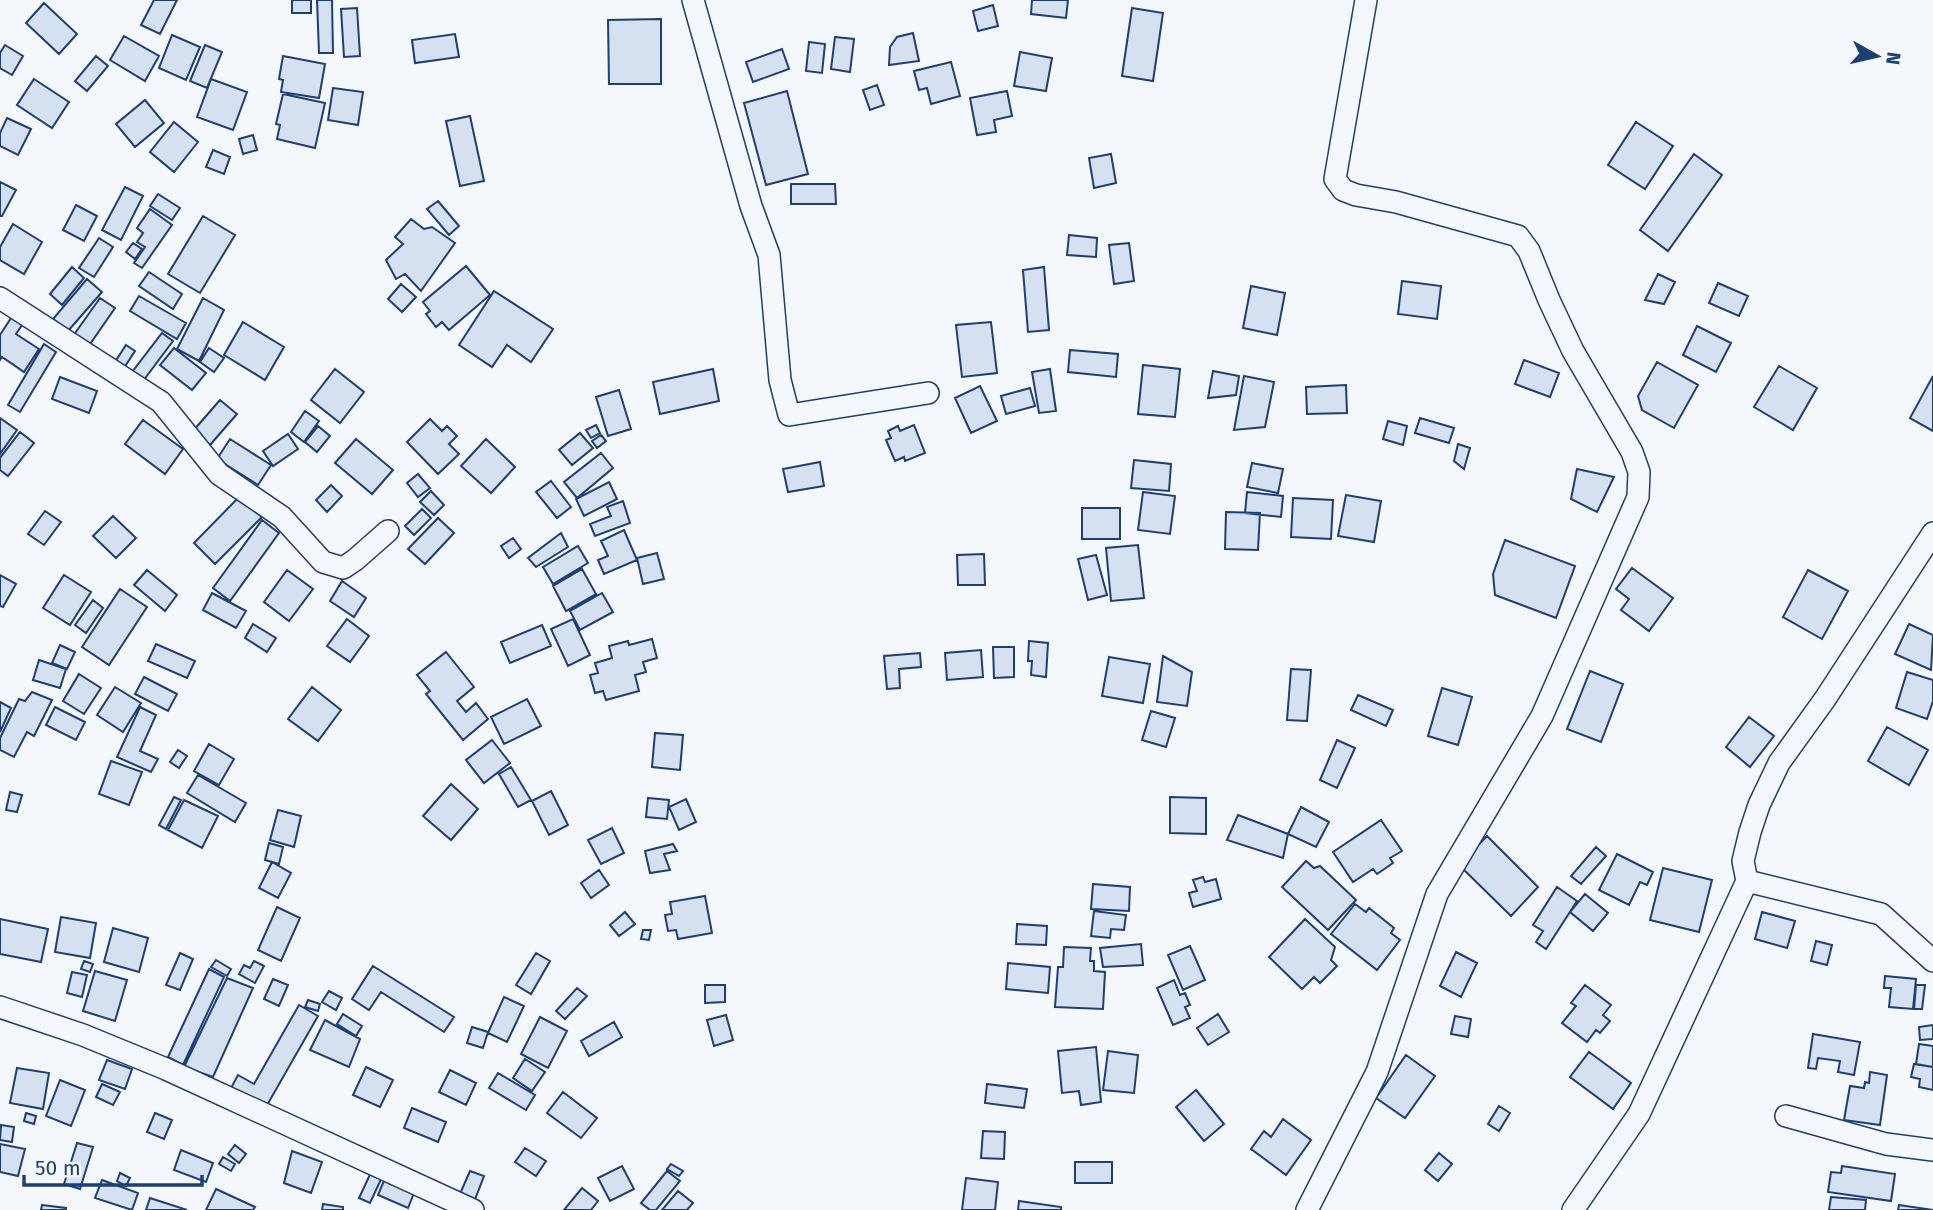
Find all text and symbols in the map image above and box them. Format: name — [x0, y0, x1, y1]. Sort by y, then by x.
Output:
north arrow — [1842, 21, 1912, 91]
text: N — [1881, 50, 1906, 66]
scale bar — [24, 1144, 203, 1188]
text: 50 m — [35, 1155, 81, 1181]

